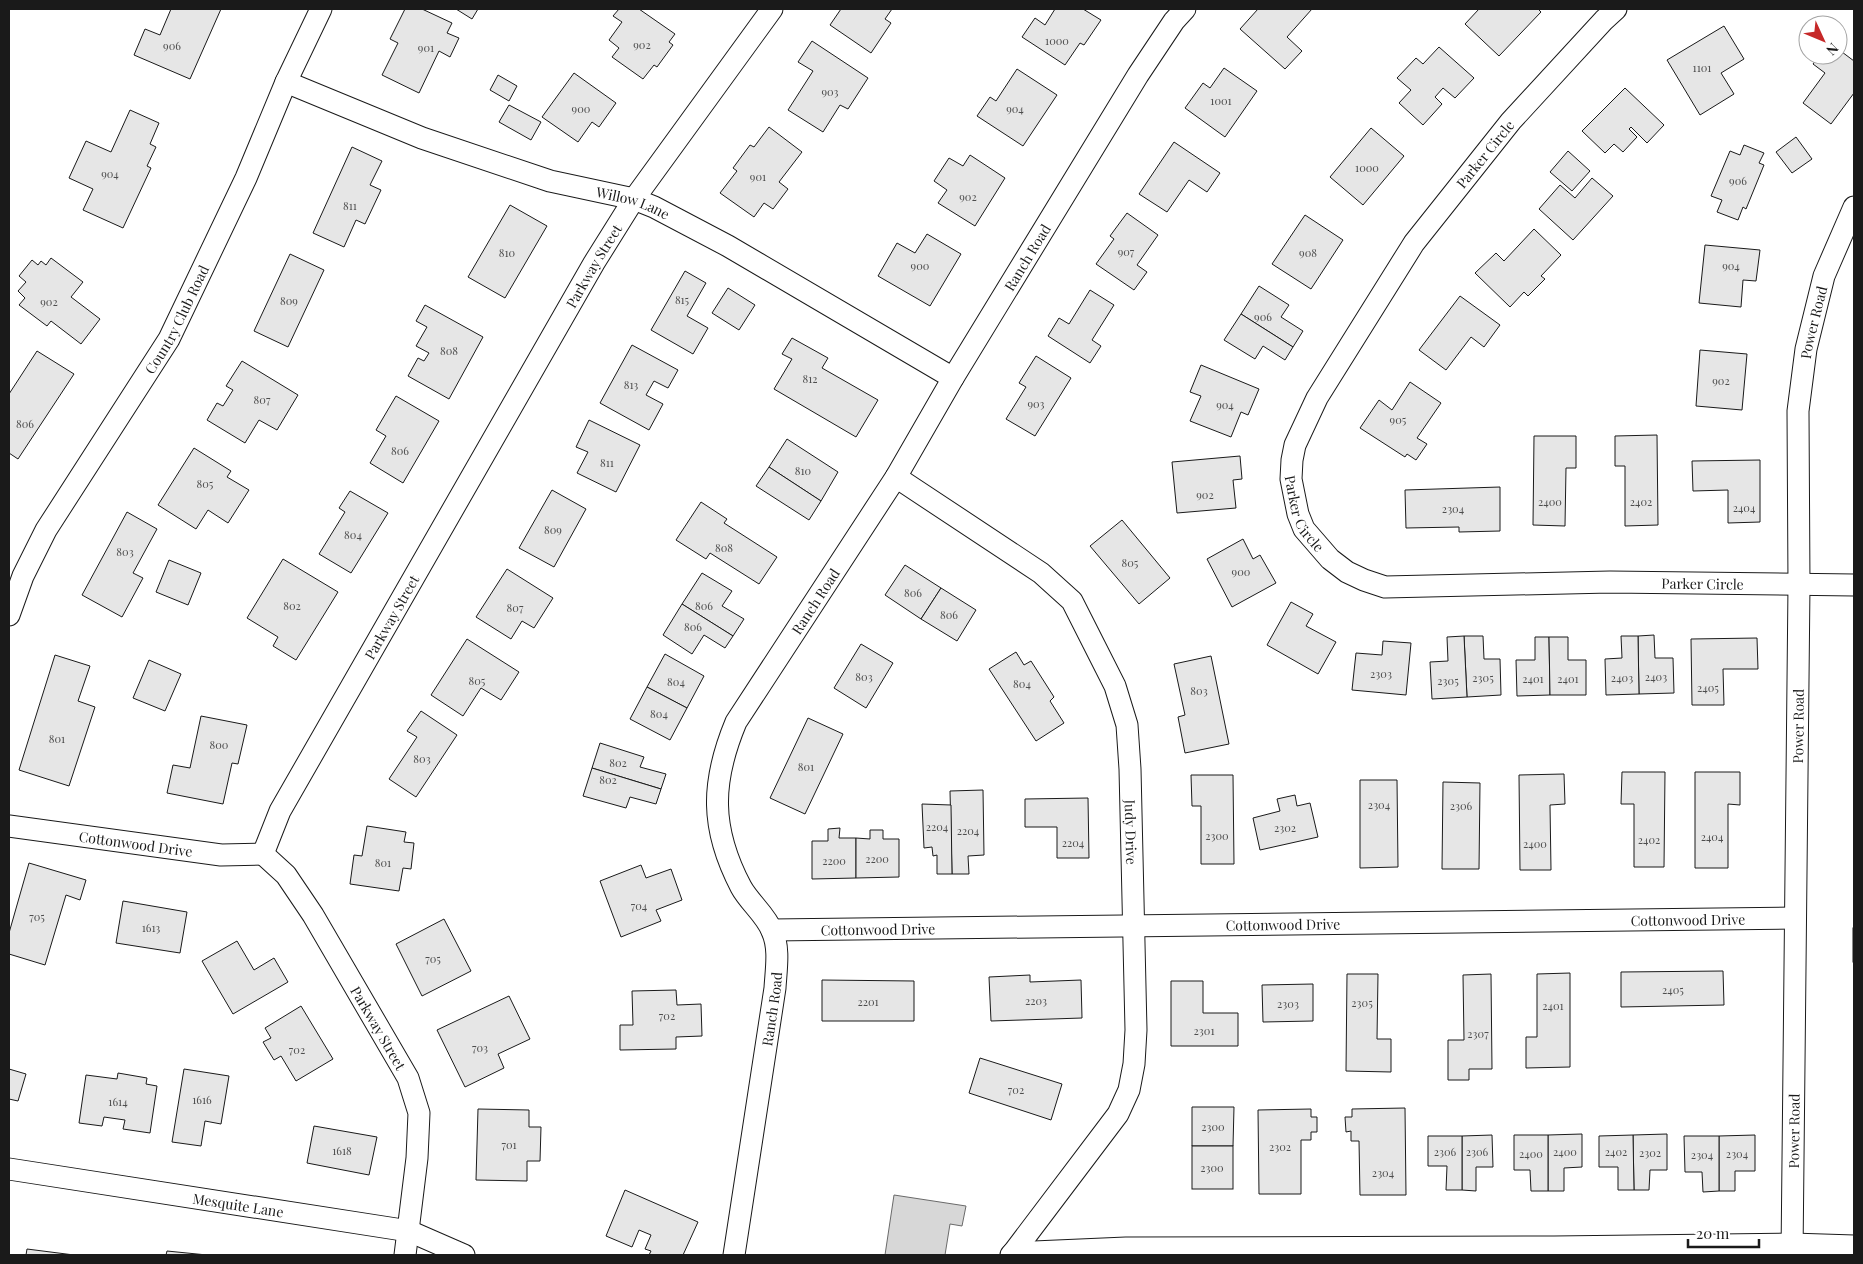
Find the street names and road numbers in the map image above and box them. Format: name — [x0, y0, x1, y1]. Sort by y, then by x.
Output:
street label: Parker Circle — [1452, 116, 1518, 192]
street label: Willow Lane — [594, 181, 673, 223]
street label: Parkway Street — [561, 220, 626, 311]
street label: Ranch Road — [999, 220, 1054, 294]
street label: Country Club Road — [140, 262, 213, 377]
street label: Power Road — [1795, 284, 1831, 360]
street label: Parker Circle — [1281, 474, 1329, 555]
street label: Ranch Road — [787, 564, 843, 638]
street label: Parkway Street — [360, 570, 423, 662]
street label: Parker Circle — [1661, 573, 1744, 593]
street label: Power Road — [1788, 689, 1807, 763]
street label: Judy Drive — [1121, 798, 1142, 865]
street label: Cottonwood Drive — [78, 826, 194, 861]
street label: Cottonwood Drive — [1631, 909, 1745, 929]
street label: Cottonwood Drive — [1226, 914, 1340, 934]
street label: Cottonwood Drive — [821, 919, 935, 939]
street label: Ranch Road — [757, 971, 786, 1047]
street label: Parkway Street — [347, 982, 411, 1074]
street label: Power Road — [1783, 1094, 1803, 1168]
street label: Mesquite Lane — [192, 1188, 285, 1221]

